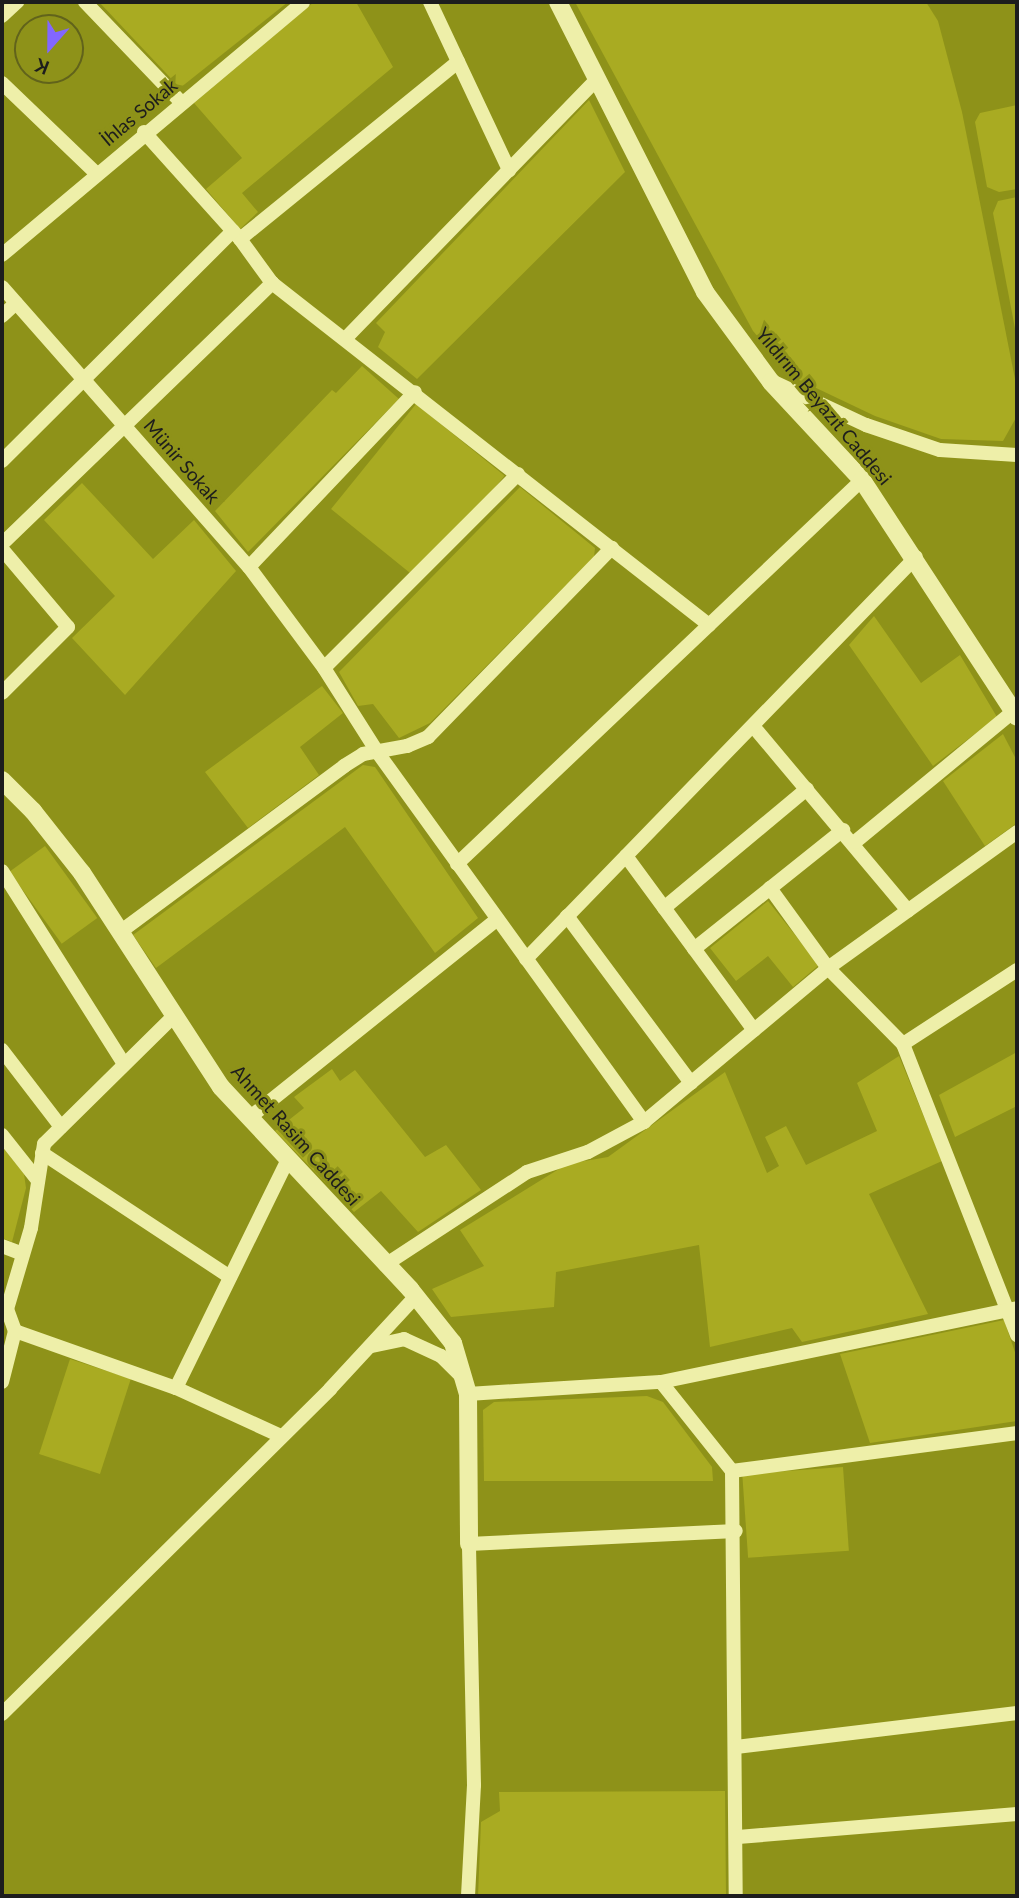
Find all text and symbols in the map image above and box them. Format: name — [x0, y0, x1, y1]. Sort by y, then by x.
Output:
north arrow — [14, 14, 84, 84]
text: K — [32, 54, 52, 80]
street label: İhlas Sokak — [96, 74, 182, 150]
street label: Yıldırım Beyazıt Caddesi — [751, 323, 897, 489]
street label: Münir Sokak — [139, 414, 225, 508]
street label: Ahmet Rasim Caddesi — [227, 1060, 365, 1210]

